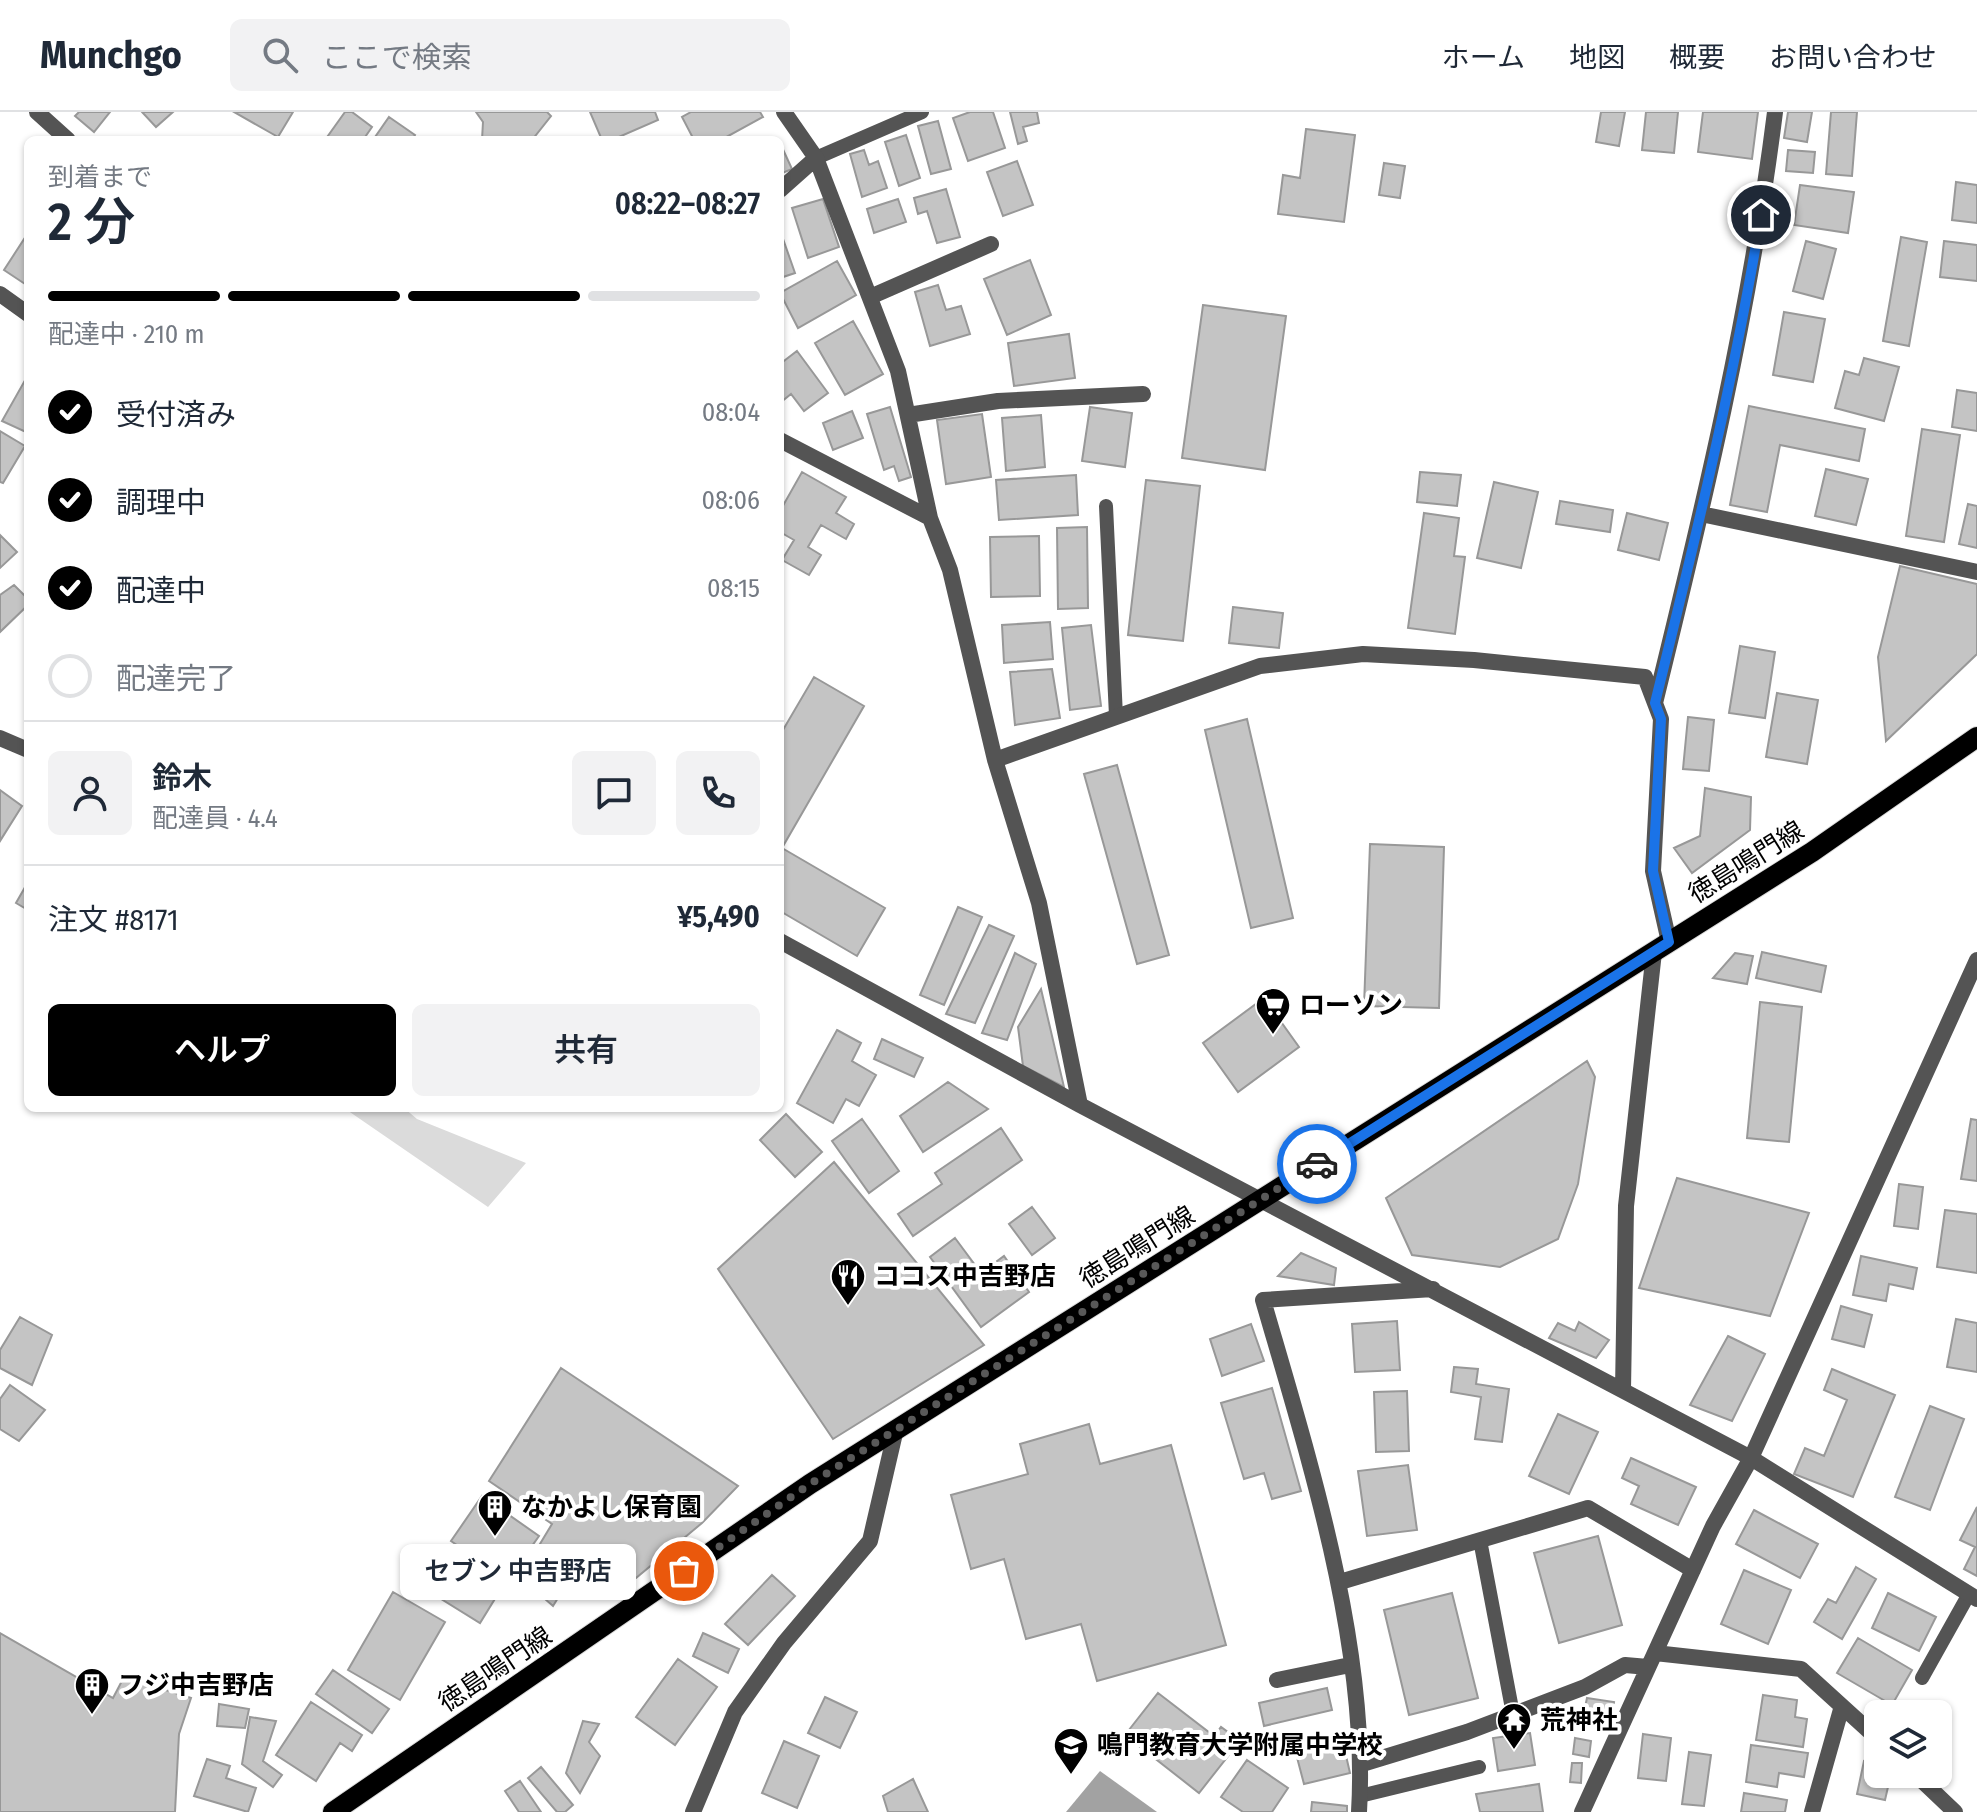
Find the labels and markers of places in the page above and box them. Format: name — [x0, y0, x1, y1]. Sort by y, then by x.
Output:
pin — [1727, 181, 1795, 249]
supermarket icon: ローソン — [1254, 986, 1292, 1036]
place label: ローソン — [1299, 990, 1403, 1021]
restaurant icon: ココス中吉野店 — [829, 1257, 867, 1307]
place label: ココス中吉野店 — [874, 1261, 1056, 1292]
building icon: なかよし保育園 — [476, 1488, 514, 1538]
place label: なかよし保育園 — [521, 1492, 702, 1523]
pin — [650, 1537, 718, 1605]
callout: セブン 中吉野店 — [400, 1543, 636, 1599]
building icon: フジ中吉野店 — [73, 1666, 111, 1716]
place label: フジ中吉野店 — [118, 1670, 274, 1701]
temple icon: 荒神社 — [1495, 1701, 1533, 1751]
place label: 荒神社 — [1540, 1705, 1618, 1736]
school or university icon: 鳴門教育大学附属中学校 — [1052, 1726, 1090, 1776]
place label: 鳴門教育大学附属中学校 — [1097, 1730, 1383, 1761]

